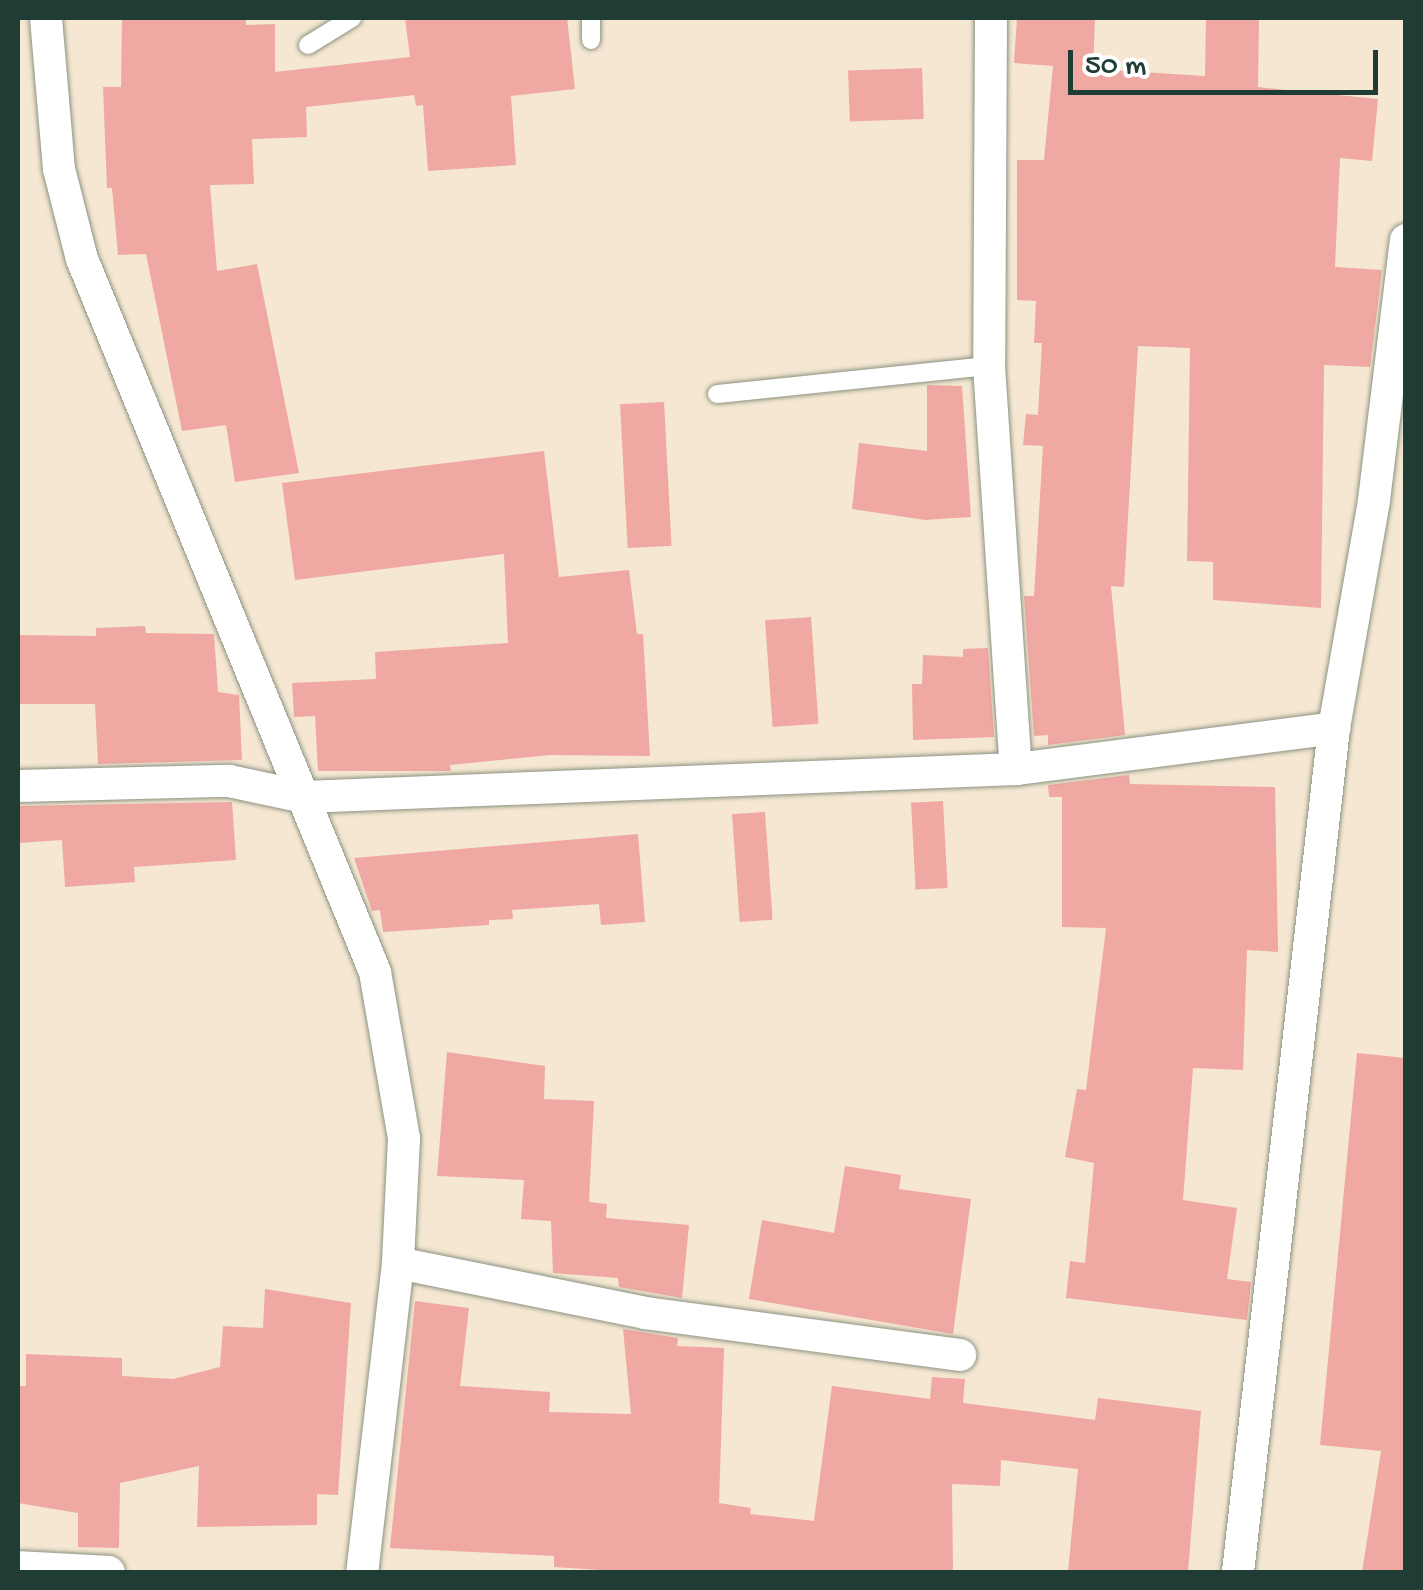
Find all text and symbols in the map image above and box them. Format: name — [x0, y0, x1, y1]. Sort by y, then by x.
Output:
scale bar — [1073, 30, 1383, 92]
text: 50 m — [1085, 50, 1146, 85]

